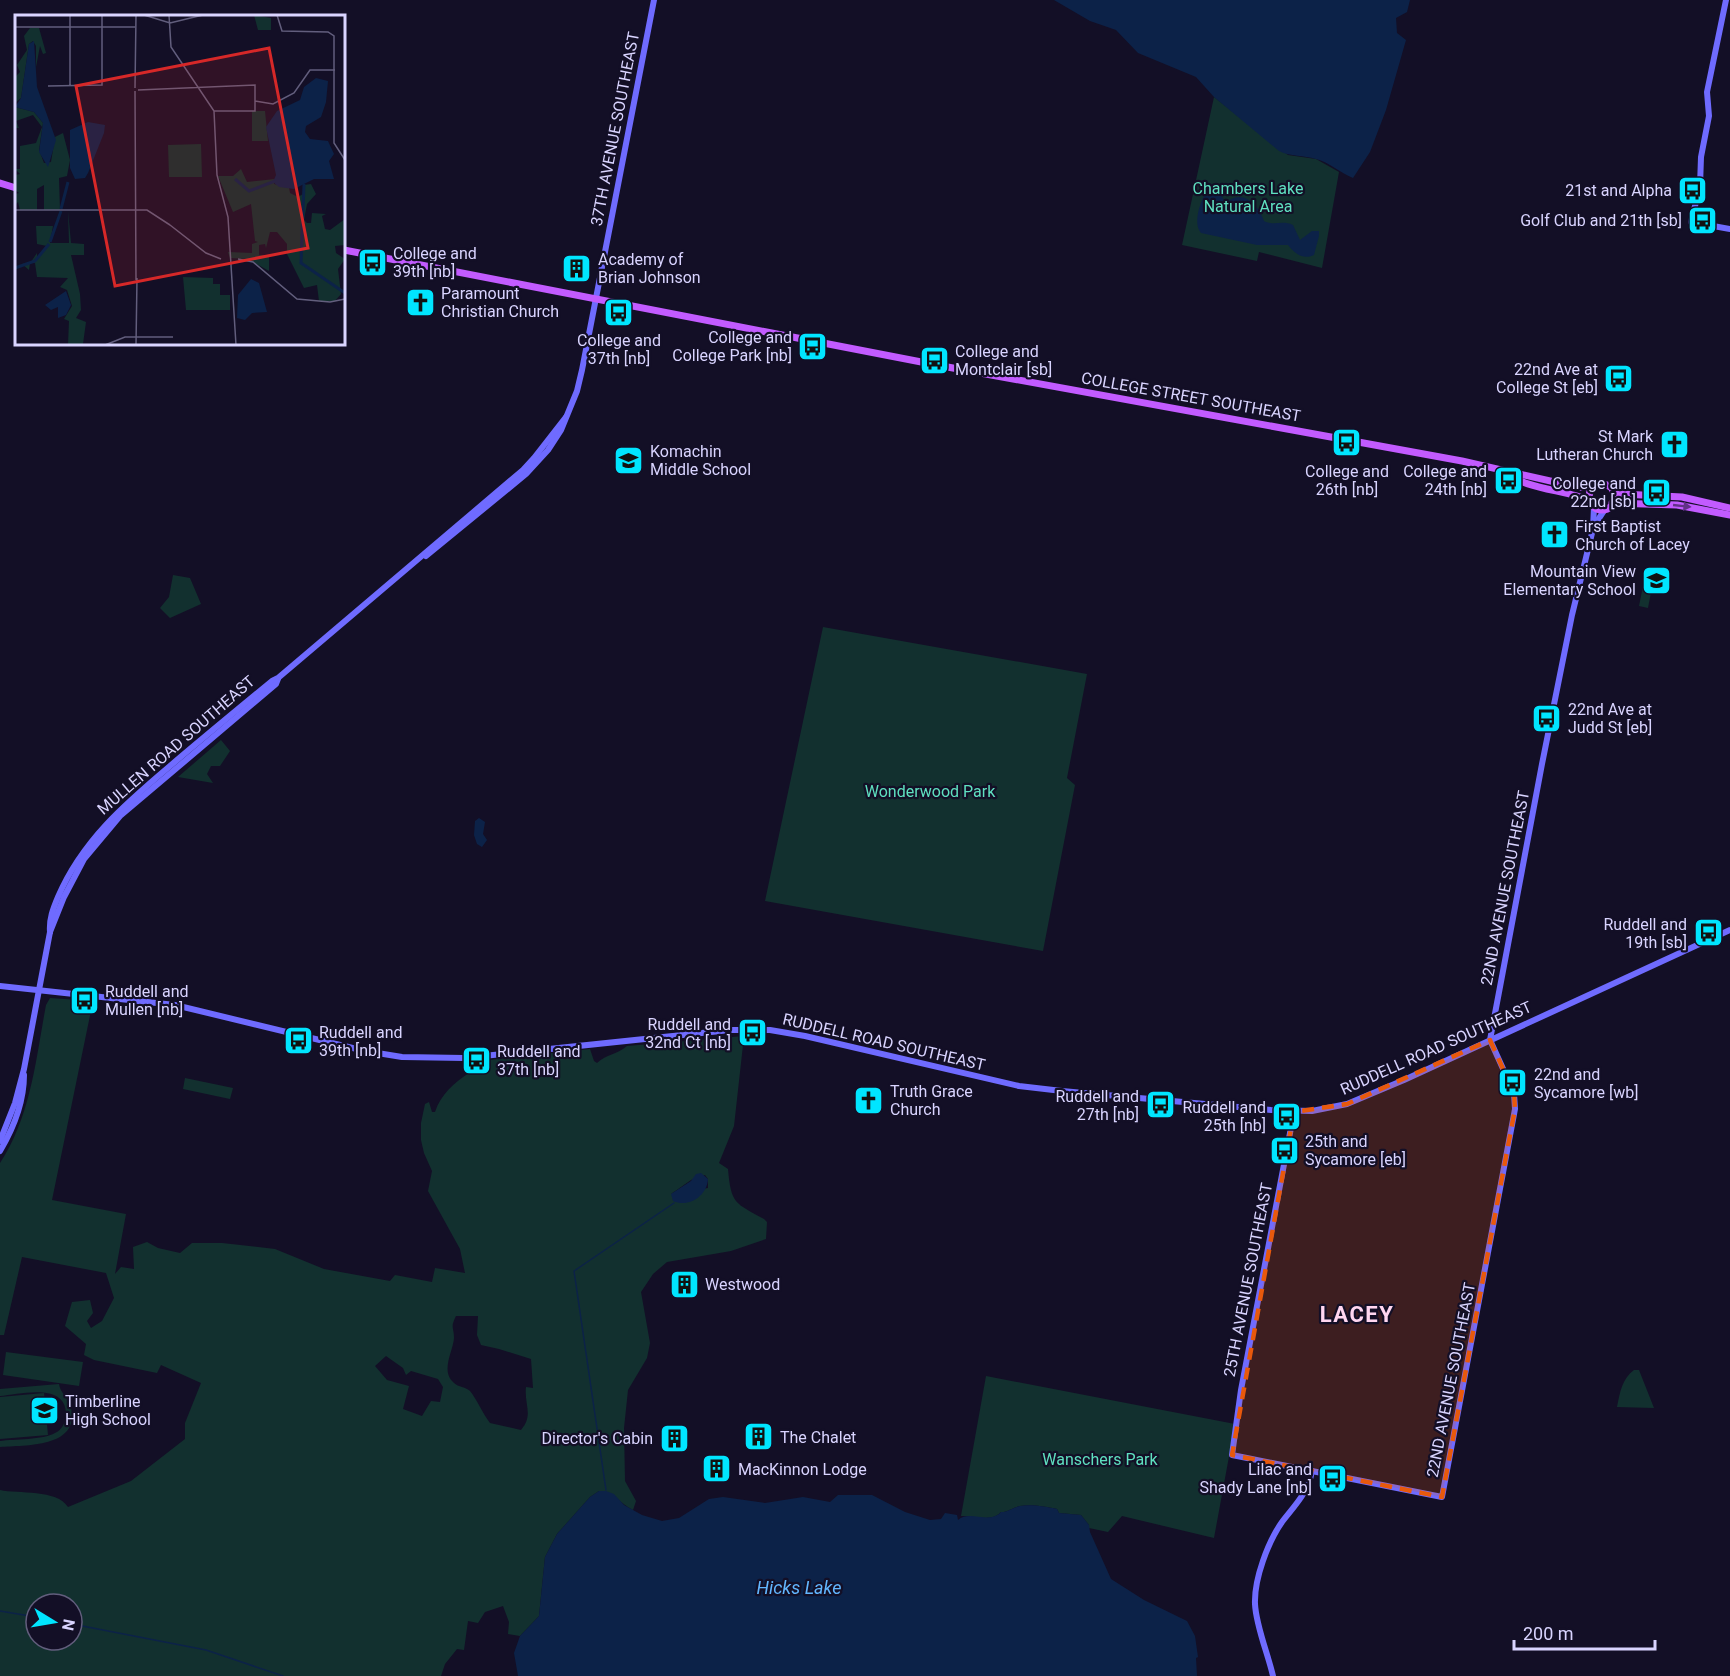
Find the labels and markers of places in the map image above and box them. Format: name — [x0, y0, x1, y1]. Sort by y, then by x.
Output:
bus stop icon: 21st and Alpha — [1677, 174, 1709, 206]
place label: 21st and Alpha — [1565, 181, 1672, 200]
bus stop icon: Golf Club and 21th [sb] — [1687, 204, 1719, 236]
place label: Golf Club and 21th [sb] — [1520, 211, 1682, 230]
place label: College and 39th [nb] — [393, 244, 477, 281]
bus stop icon: College and 39th [nb] — [356, 246, 388, 278]
place label: Academy of Brian Johnson — [598, 250, 701, 287]
building icon: Academy of Brian Johnson — [561, 252, 593, 284]
place label: Paramount Christian Church — [441, 284, 559, 321]
church icon: Paramount Christian Church — [404, 286, 436, 318]
bus stop icon: College and 37th [nb] — [603, 296, 635, 328]
place label: College and College Park [nb] — [672, 328, 792, 365]
bus stop icon: College and College Park [nb] — [797, 330, 829, 362]
place label: College and 37th [nb] — [577, 331, 661, 368]
place label: College and Montclair [sb] — [955, 342, 1052, 379]
bus stop icon: College and Montclair [sb] — [918, 344, 950, 376]
place label: 22nd Ave at College St [eb] — [1496, 360, 1598, 397]
bus stop icon: 22nd Ave at College St [eb] — [1603, 362, 1635, 394]
bus stop icon: College and 26th [nb] — [1331, 427, 1363, 459]
place label: St Mark Lutheran Church — [1536, 427, 1654, 464]
church icon: St Mark Lutheran Church — [1658, 429, 1690, 461]
place label: Komachin Middle School — [650, 442, 751, 479]
school or university icon: Komachin Middle School — [613, 444, 645, 476]
place label: College and 26th [nb] — [1305, 462, 1389, 499]
place label: College and 24th [nb] — [1403, 462, 1487, 499]
bus stop icon: College and 24th [nb] — [1492, 464, 1524, 496]
place label: College and 22nd [sb] — [1552, 474, 1636, 511]
bus stop icon: College and 22nd [sb] — [1641, 476, 1673, 508]
place label: First Baptist Church of Lacey — [1575, 517, 1690, 554]
church icon: First Baptist Church of Lacey — [1538, 519, 1570, 551]
place label: Mountain View Elementary School — [1503, 562, 1636, 599]
school or university icon: Mountain View Elementary School — [1641, 564, 1673, 596]
place label: 22nd Ave at Judd St [eb] — [1568, 700, 1652, 737]
bus stop icon: 22nd Ave at Judd St [eb] — [1531, 702, 1563, 734]
place label: Ruddell and 19th [sb] — [1603, 915, 1687, 952]
bus stop icon: Ruddell and 19th [sb] — [1692, 917, 1724, 949]
place label: Ruddell and Mullen [nb] — [105, 982, 189, 1019]
bus stop icon: Ruddell and Mullen [nb] — [68, 984, 100, 1016]
place label: Ruddell and 32nd Ct [nb] — [645, 1015, 731, 1052]
bus stop icon: Ruddell and 32nd Ct [nb] — [736, 1017, 768, 1049]
place label: Ruddell and 39th [nb] — [319, 1023, 403, 1060]
bus stop icon: Ruddell and 39th [nb] — [282, 1025, 314, 1057]
place label: Ruddell and 37th [nb] — [497, 1042, 581, 1079]
bus stop icon: Ruddell and 37th [nb] — [460, 1044, 492, 1076]
place label: 22nd and Sycamore [wb] — [1534, 1065, 1638, 1102]
bus stop icon: 22nd and Sycamore [wb] — [1497, 1067, 1529, 1099]
place label: Truth Grace Church — [890, 1082, 973, 1119]
church icon: Truth Grace Church — [853, 1084, 885, 1116]
place label: Ruddell and 27th [nb] — [1055, 1087, 1139, 1124]
bus stop icon: Ruddell and 27th [nb] — [1144, 1089, 1176, 1121]
place label: Ruddell and 25th [nb] — [1182, 1098, 1266, 1135]
bus stop icon: Ruddell and 25th [nb] — [1271, 1100, 1303, 1132]
place label: 25th and Sycamore [eb] — [1305, 1132, 1406, 1169]
bus stop icon: 25th and Sycamore [eb] — [1268, 1134, 1300, 1166]
building icon: Westwood — [668, 1268, 700, 1300]
place label: Westwood — [705, 1275, 780, 1294]
place label: Timberline High School — [65, 1392, 151, 1429]
school or university icon: Timberline High School — [28, 1394, 60, 1426]
building icon: The Chalet — [743, 1421, 775, 1453]
building icon: Director's Cabin — [658, 1422, 690, 1454]
place label: The Chalet — [780, 1428, 856, 1447]
place label: Director's Cabin — [542, 1429, 653, 1448]
building icon: MacKinnon Lodge — [701, 1453, 733, 1485]
place label: MacKinnon Lodge — [738, 1460, 867, 1479]
place label: Lilac and Shady Lane [nb] — [1200, 1460, 1312, 1497]
bus stop icon: Lilac and Shady Lane [nb] — [1317, 1462, 1349, 1494]

